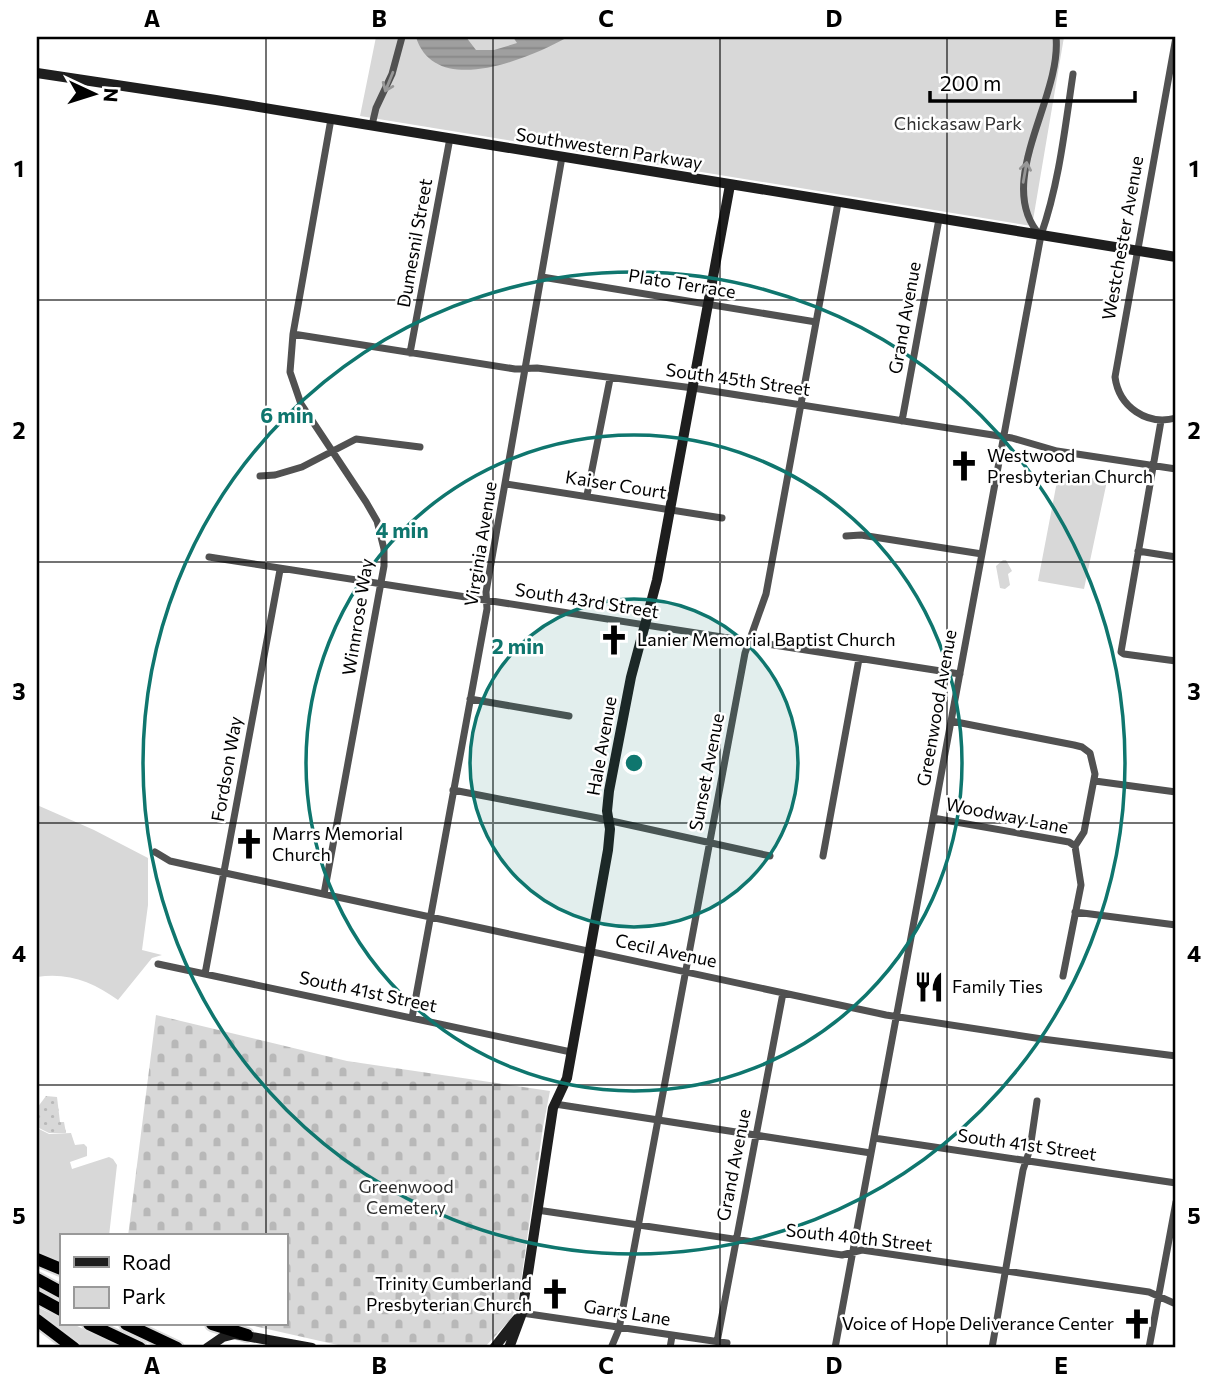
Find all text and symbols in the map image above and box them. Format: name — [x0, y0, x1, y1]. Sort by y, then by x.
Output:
text: A — [144, 4, 161, 32]
text: B — [371, 4, 387, 32]
text: C — [598, 4, 614, 32]
text: D — [826, 4, 843, 32]
text: E — [1054, 4, 1068, 32]
north arrow — [60, 60, 130, 130]
scale bar — [930, 60, 1134, 104]
text: 200 m — [940, 70, 1001, 95]
one-way arrow — [381, 71, 394, 92]
text: N — [99, 87, 123, 103]
park label: Chickasaw Park — [894, 112, 1022, 134]
street label: Southwestern Parkway — [514, 122, 704, 174]
text: 1 — [14, 154, 24, 182]
street label: Westchester Avenue — [1097, 154, 1147, 322]
text: 1 — [1189, 154, 1199, 182]
one-way arrow — [1019, 161, 1033, 184]
street label: Dumesnil Street — [392, 177, 436, 309]
street label: Grand Avenue — [883, 260, 925, 376]
street label: Plato Terrace — [627, 264, 737, 302]
street label: South 45th Street — [664, 358, 812, 400]
text: 6 min — [260, 402, 314, 427]
text: 2 — [12, 416, 26, 444]
text: 2 — [1187, 416, 1201, 444]
place label: Westwood Presbyterian Church — [987, 444, 1153, 487]
church icon: Westwood Presbyterian Church — [947, 449, 981, 483]
street label: Kaiser Court — [564, 465, 668, 503]
street label: Virginia Avenue — [459, 480, 501, 608]
text: 4 min — [375, 517, 429, 542]
street label: Winnrose Way — [337, 557, 377, 677]
street label: South 43rd Street — [514, 578, 661, 622]
church icon: Lanier Memorial Baptist Church — [597, 623, 631, 657]
place label: Lanier Memorial Baptist Church — [637, 628, 896, 650]
street label: Greenwood Avenue — [911, 628, 961, 788]
text: 2 min — [492, 633, 544, 658]
text: 3 — [12, 677, 26, 705]
text: 3 — [1187, 677, 1201, 705]
street label: Hale Avenue — [581, 694, 621, 797]
street label: Sunset Avenue — [684, 711, 728, 832]
street label: Fordson Way — [206, 714, 246, 823]
centre of rings — [622, 751, 646, 775]
street label: Woodway Lane — [944, 792, 1071, 838]
place label: Marrs Memorial Church — [272, 822, 403, 865]
church icon: Marrs Memorial Church — [232, 827, 266, 861]
street label: Cecil Avenue — [613, 929, 719, 972]
text: 4 — [12, 939, 26, 967]
text: 4 — [1187, 939, 1201, 967]
street label: South 41st Street — [297, 966, 439, 1016]
restaurant icon: Family Ties — [912, 970, 946, 1004]
place label: Family Ties — [952, 975, 1043, 997]
street label: Grand Avenue — [711, 1107, 755, 1223]
street label: South 41st Street — [956, 1123, 1098, 1165]
park label: Greenwood Cemetery — [358, 1175, 454, 1218]
text: 5 — [12, 1201, 26, 1229]
text: 5 — [1187, 1201, 1201, 1229]
street label: South 40th Street — [785, 1218, 933, 1256]
legend — [60, 1234, 287, 1326]
text: Road — [122, 1249, 171, 1274]
place label: Trinity Cumberland Presbyterian Church — [366, 1272, 532, 1315]
church icon: Trinity Cumberland Presbyterian Church — [538, 1277, 572, 1311]
text: Park — [122, 1283, 166, 1308]
street label: Garrs Lane — [582, 1294, 672, 1330]
church icon: Voice of Hope Deliverance Center — [1120, 1307, 1154, 1341]
place label: Voice of Hope Deliverance Center — [842, 1312, 1114, 1334]
text: A — [144, 1351, 161, 1379]
text: B — [371, 1351, 387, 1379]
text: C — [598, 1351, 614, 1379]
text: D — [826, 1351, 843, 1379]
text: E — [1054, 1351, 1068, 1379]

